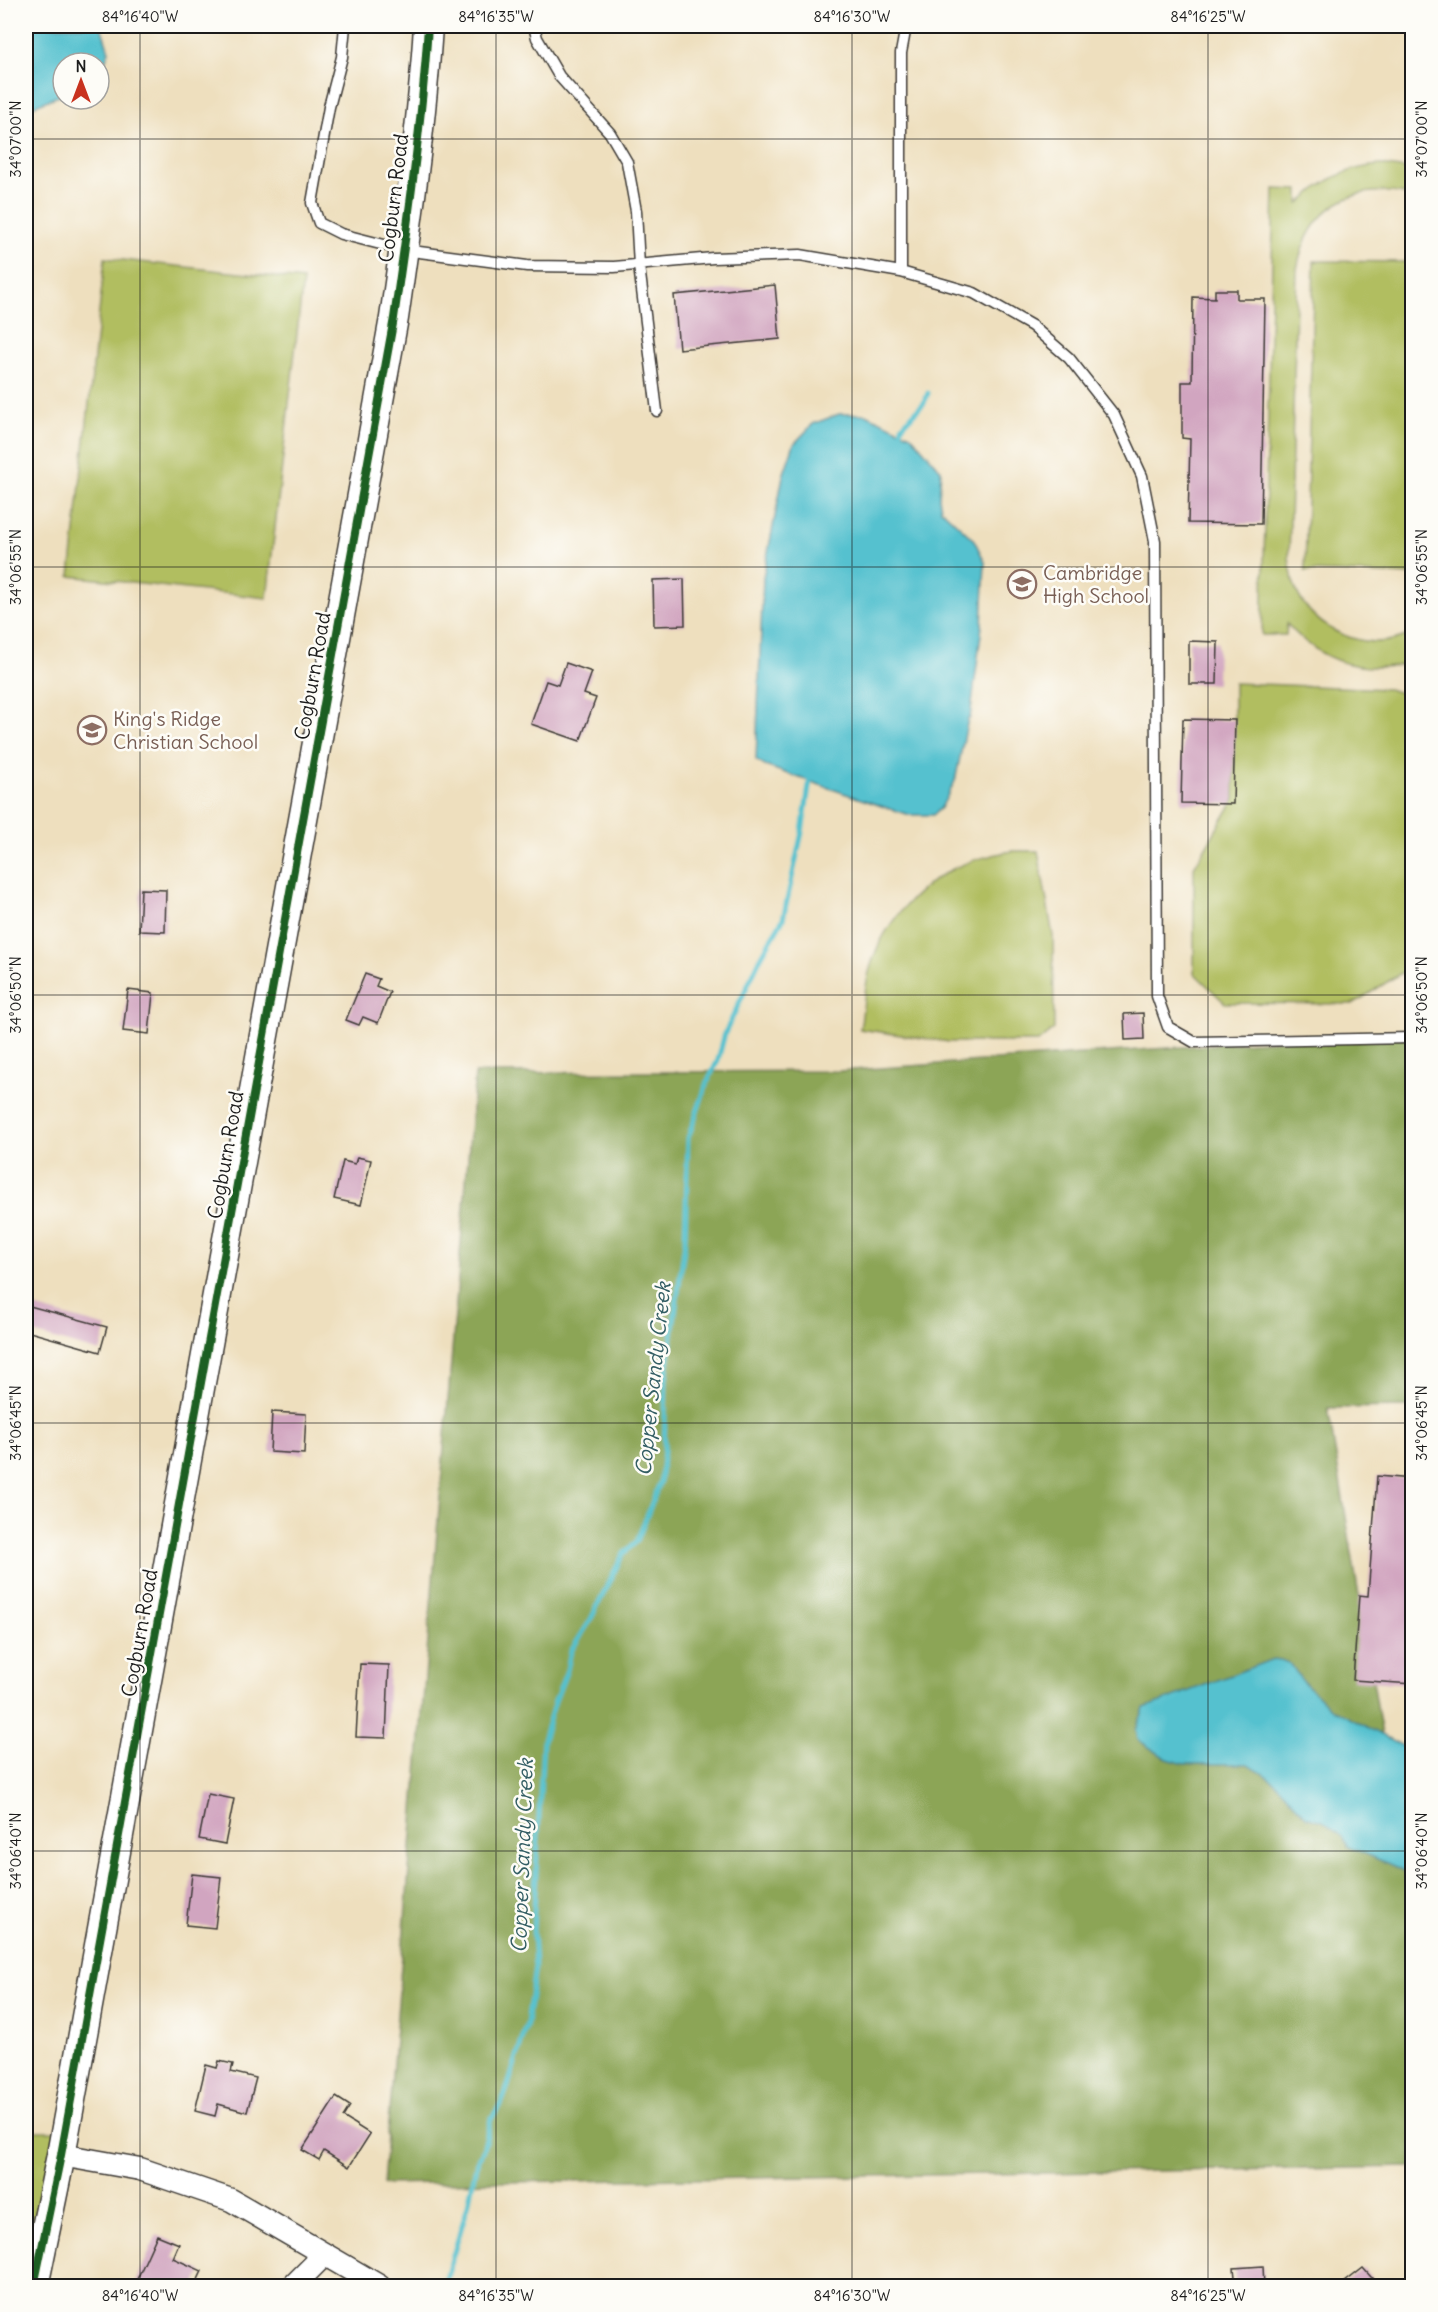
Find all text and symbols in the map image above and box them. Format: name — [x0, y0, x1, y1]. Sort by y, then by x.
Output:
text: 84°16'40"W — [102, 7, 179, 26]
text: 84°16'35"W — [458, 7, 534, 26]
text: 84°16'30"W — [814, 7, 891, 26]
text: 84°16'25"W — [1170, 7, 1246, 26]
north arrow — [51, 51, 111, 111]
text: N — [75, 56, 87, 76]
text: 34°07'00"N — [6, 100, 25, 178]
text: 34°07'00"N — [1412, 100, 1431, 178]
street label: Cogburn Road — [373, 132, 413, 264]
text: 34°06'55"N — [6, 529, 25, 605]
text: 34°06'55"N — [1412, 529, 1431, 605]
place label: Cambridge High School — [1043, 560, 1149, 608]
school or university icon: Cambridge High School — [1006, 568, 1038, 600]
street label: Cogburn Road — [288, 610, 336, 742]
place label: King's Ridge Christian School — [113, 706, 258, 754]
school or university icon: King's Ridge Christian School — [76, 714, 108, 746]
text: 34°06'50"N — [6, 956, 25, 1034]
text: 34°06'50"N — [1412, 956, 1431, 1034]
street label: Cogburn Road — [201, 1089, 249, 1221]
water label: Copper Sandy Creek — [629, 1280, 677, 1477]
text: 34°06'45"N — [6, 1385, 25, 1461]
text: 34°06'45"N — [1412, 1385, 1431, 1461]
street label: Cogburn Road — [115, 1567, 163, 1699]
water label: Copper Sandy Creek — [505, 1757, 539, 1954]
text: 34°06'40"N — [6, 1812, 25, 1890]
text: 34°06'40"N — [1412, 1812, 1431, 1890]
text: 84°16'40"W — [102, 2286, 179, 2305]
text: 84°16'35"W — [458, 2286, 534, 2305]
text: 84°16'30"W — [814, 2286, 891, 2305]
text: 84°16'25"W — [1170, 2286, 1246, 2305]

